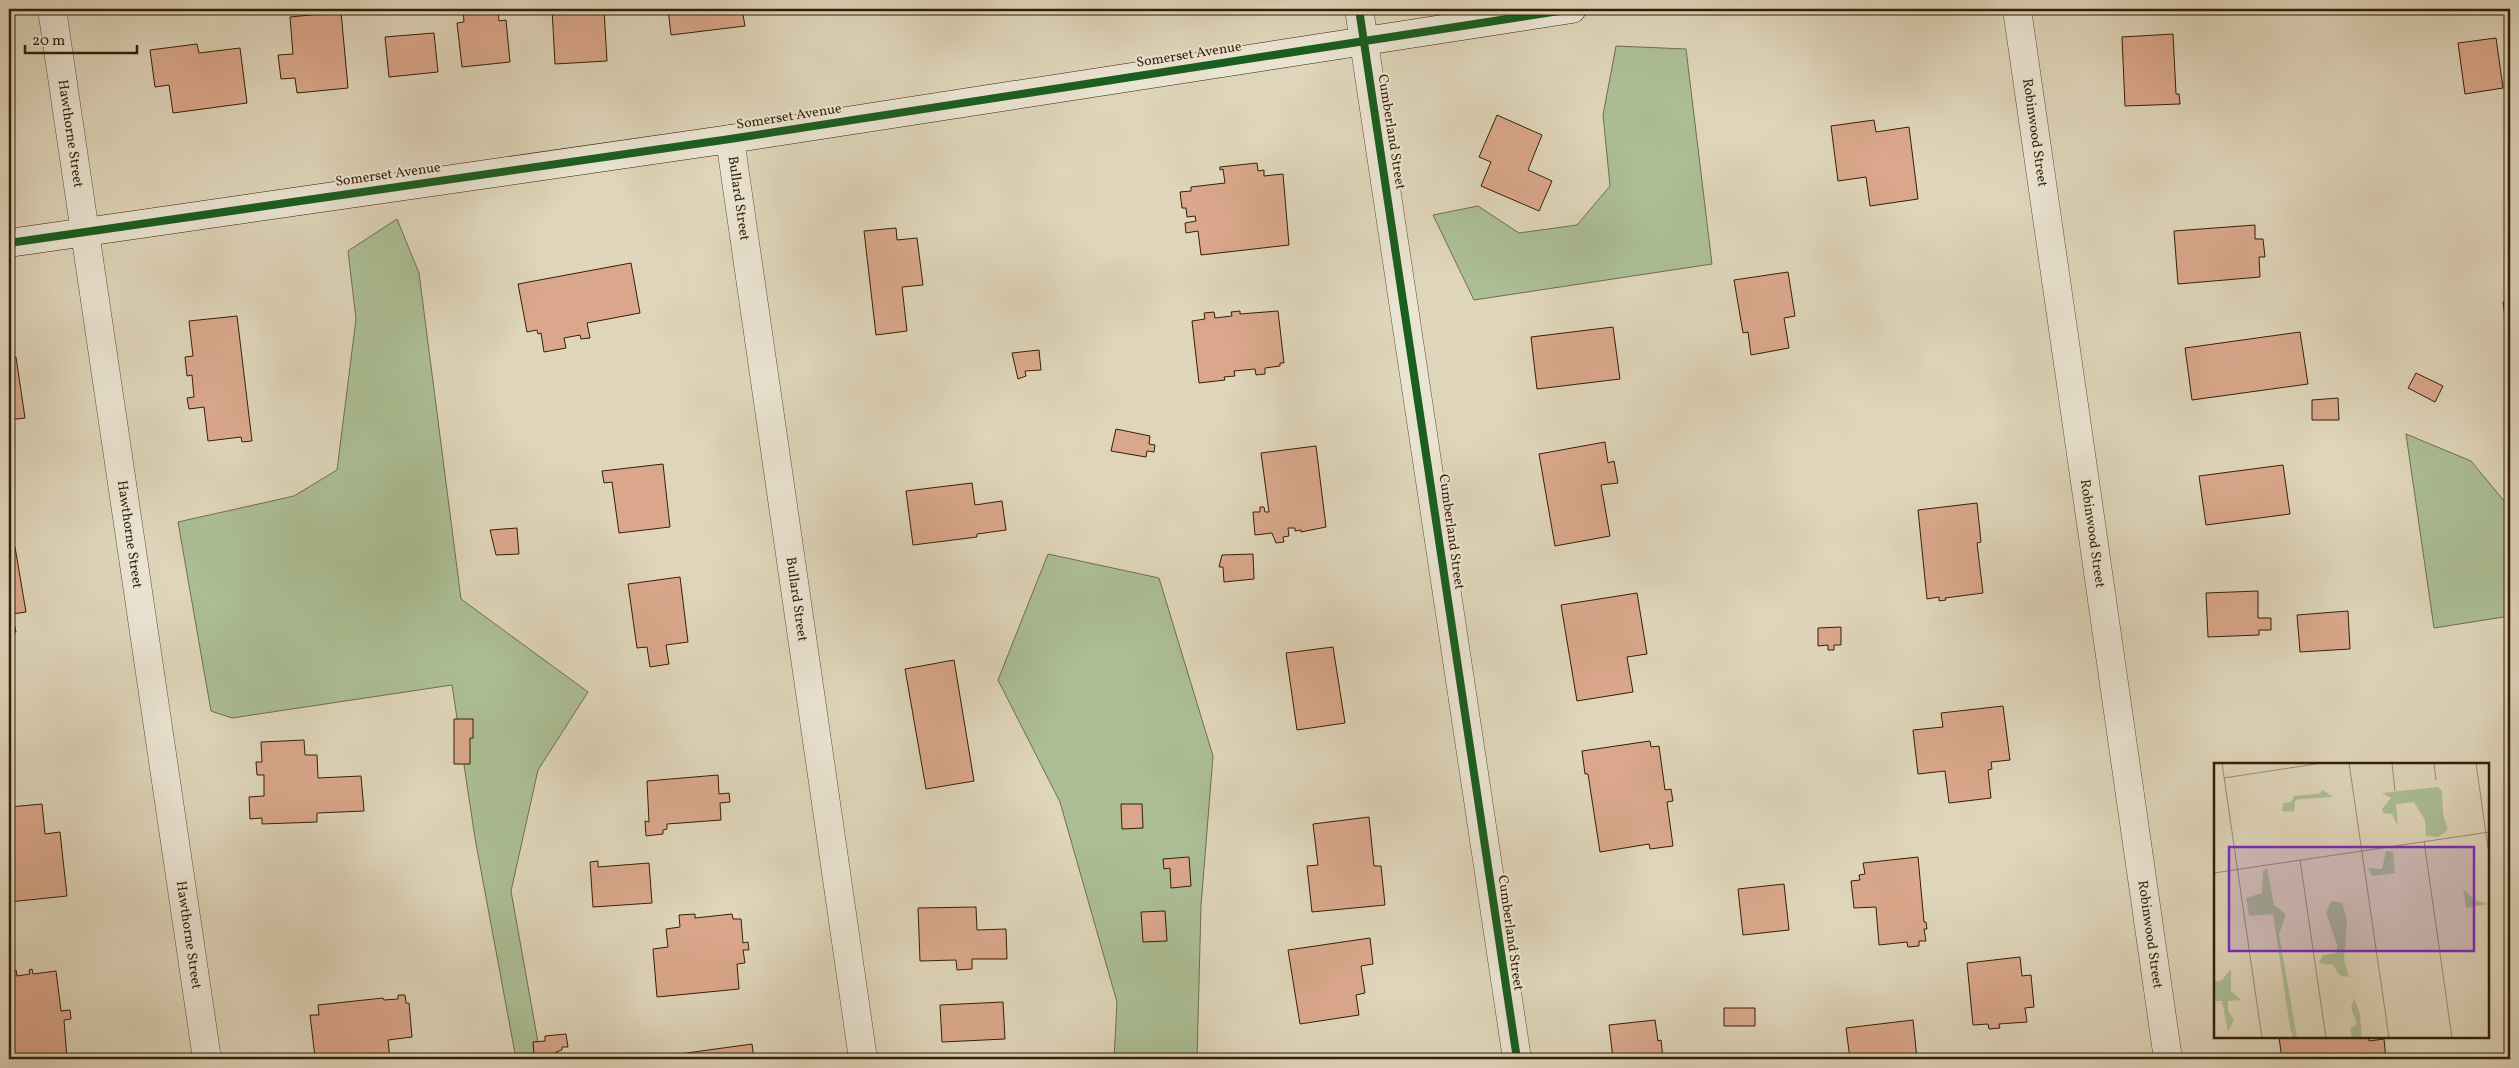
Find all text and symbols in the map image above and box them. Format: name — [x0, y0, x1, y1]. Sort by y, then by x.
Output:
scale bar — [25, 22, 138, 54]
text: 20 m — [32, 31, 65, 52]
street label: Somerset Avenue — [1135, 37, 1243, 73]
street label: Cumberland Street — [1373, 73, 1410, 191]
street label: Robinwood Street — [2018, 77, 2052, 188]
street label: Hawthorne Street — [53, 78, 88, 189]
street label: Somerset Avenue — [735, 99, 843, 135]
street label: Bullard Street — [723, 155, 754, 242]
street label: Somerset Avenue — [334, 158, 442, 192]
street label: Cumberland Street — [1433, 473, 1469, 591]
street label: Robinwood Street — [2075, 478, 2110, 589]
street label: Hawthorne Street — [112, 479, 147, 590]
street label: Bullard Street — [781, 556, 812, 643]
inset map — [2214, 763, 2489, 1038]
street label: Cumberland Street — [1492, 874, 1528, 992]
street label: Robinwood Street — [2133, 879, 2167, 990]
street label: Hawthorne Street — [171, 880, 206, 990]

